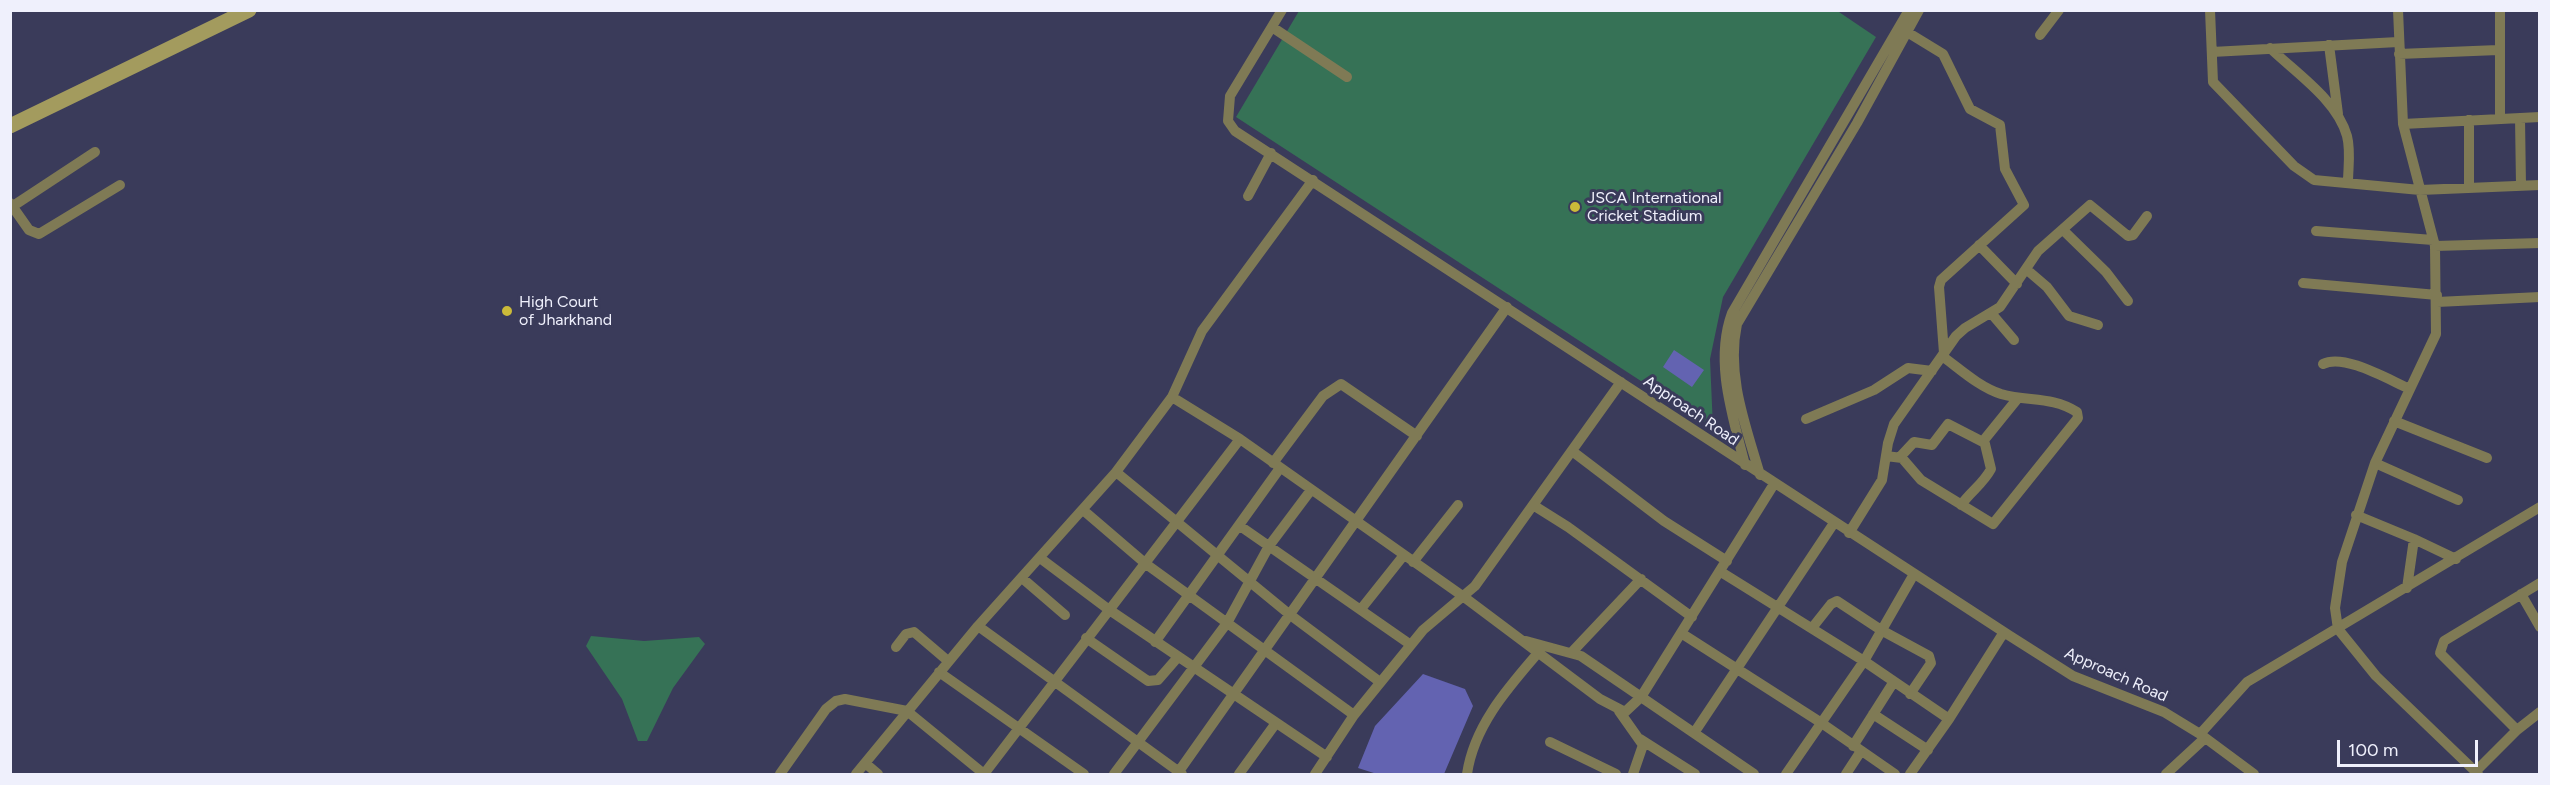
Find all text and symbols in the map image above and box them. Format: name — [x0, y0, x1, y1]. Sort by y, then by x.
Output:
place label: JSCA International Cricket Stadium — [1587, 188, 1722, 226]
marker: JSCA International Cricket Stadium — [1568, 200, 1582, 214]
place label: High Court of Jharkhand — [519, 292, 612, 330]
marker: High Court of Jharkhand — [500, 304, 514, 318]
street label: Approach Road — [1640, 372, 1742, 450]
street label: Approach Road — [2061, 644, 2171, 706]
scale bar — [2340, 728, 2481, 766]
text: 100 m — [2348, 739, 2398, 761]

